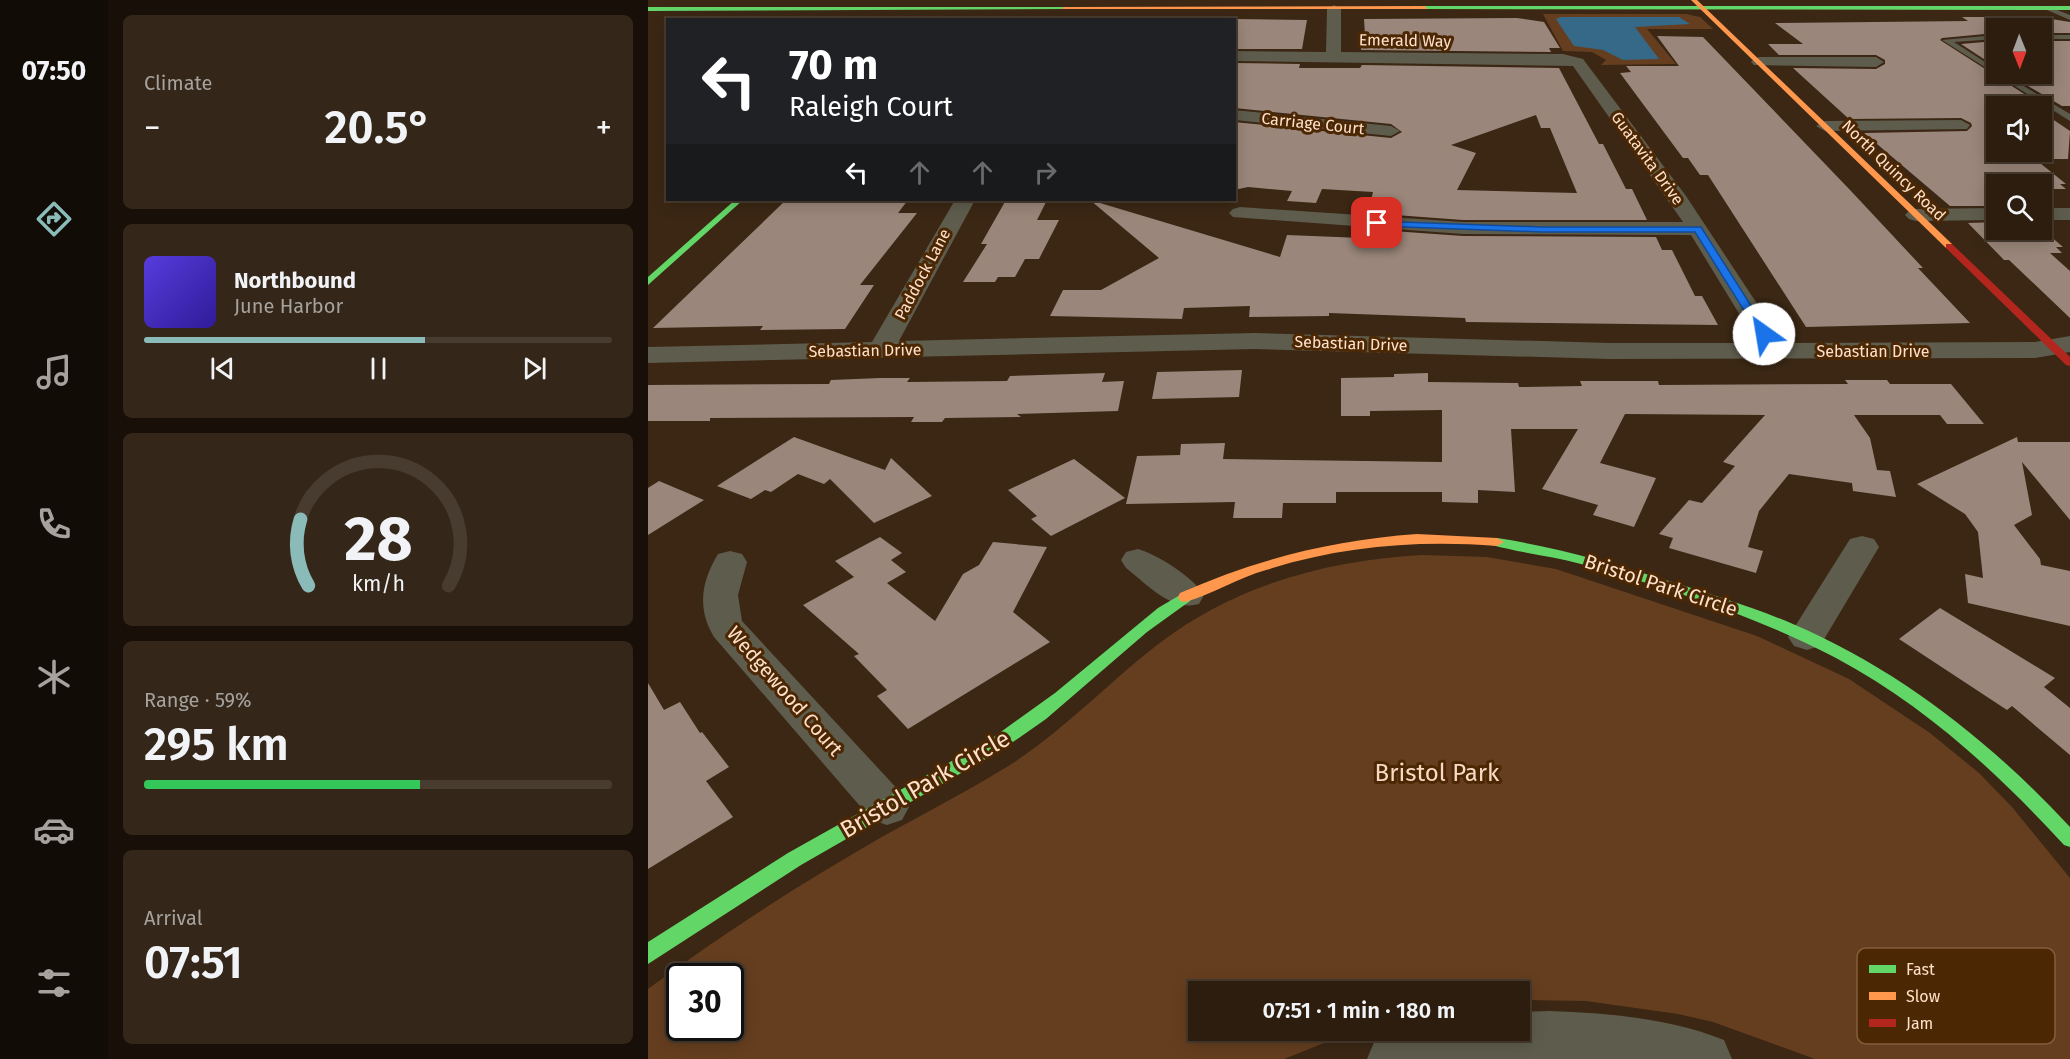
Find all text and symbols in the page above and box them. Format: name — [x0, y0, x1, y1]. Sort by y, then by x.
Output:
north arrow — [1986, 18, 2052, 84]
map controls — [1986, 18, 2052, 240]
street label: Emerald Way — [1359, 30, 1452, 51]
text: 70 m — [789, 40, 878, 90]
icon: left — [690, 42, 768, 120]
text: 07:50 — [22, 55, 86, 87]
text: Climate — [144, 71, 212, 95]
text: Raleigh Court — [789, 91, 953, 123]
button: sound — [1986, 96, 2052, 162]
text: 20.5° — [324, 101, 432, 155]
text: − — [144, 108, 161, 148]
text: + — [596, 108, 612, 148]
street label: Guatavita Drive — [1607, 108, 1688, 209]
street label: Carriage Court — [1261, 109, 1365, 138]
street label: North Quincy Road — [1838, 116, 1949, 225]
icon: left — [840, 156, 873, 189]
icon: ahead — [903, 156, 936, 189]
icon: ahead — [966, 156, 999, 189]
icon: right — [1029, 156, 1062, 189]
button: search — [1986, 174, 2052, 240]
pin — [1351, 197, 1402, 248]
icon: directions — [33, 198, 75, 240]
icon: arrive — [1360, 206, 1393, 239]
street label: Paddock Lane — [891, 225, 954, 323]
text: Northbound — [234, 267, 356, 294]
text: June Harbor — [234, 294, 343, 318]
position arrow — [1732, 302, 1796, 366]
street label: Sebastian Drive — [1294, 332, 1408, 355]
street label: Sebastian Drive — [808, 340, 922, 361]
street label: Sebastian Drive — [1817, 342, 1929, 361]
icon: music — [33, 351, 75, 393]
icon: previous — [206, 352, 239, 385]
icon: pause — [362, 352, 395, 385]
icon: next — [518, 352, 551, 385]
icon: phone — [33, 503, 75, 545]
text: 28 — [344, 503, 412, 578]
street label: Bristol Park Circle — [1581, 549, 1741, 621]
text: km/h — [351, 572, 405, 598]
street label: Wedgewood Court — [722, 621, 848, 761]
icon: climate — [33, 656, 75, 698]
text: Range · 59% — [144, 688, 252, 712]
text: 295 km — [144, 718, 289, 772]
street label: Bristol Park Circle — [835, 724, 1015, 844]
park label: Bristol Park — [1375, 759, 1500, 787]
icon: car — [33, 809, 75, 851]
text: Arrival — [144, 906, 203, 930]
text: 07:51 — [144, 936, 243, 990]
legend — [1857, 948, 2055, 1044]
text: Fast — [1906, 960, 1935, 979]
icon: filters — [33, 962, 75, 1004]
speed limit sign: 30 — [666, 963, 744, 1041]
text: Slow — [1906, 987, 1941, 1006]
text: 07:51 · 1 min · 180 m — [1263, 997, 1455, 1024]
text: Jam — [1906, 1014, 1933, 1033]

